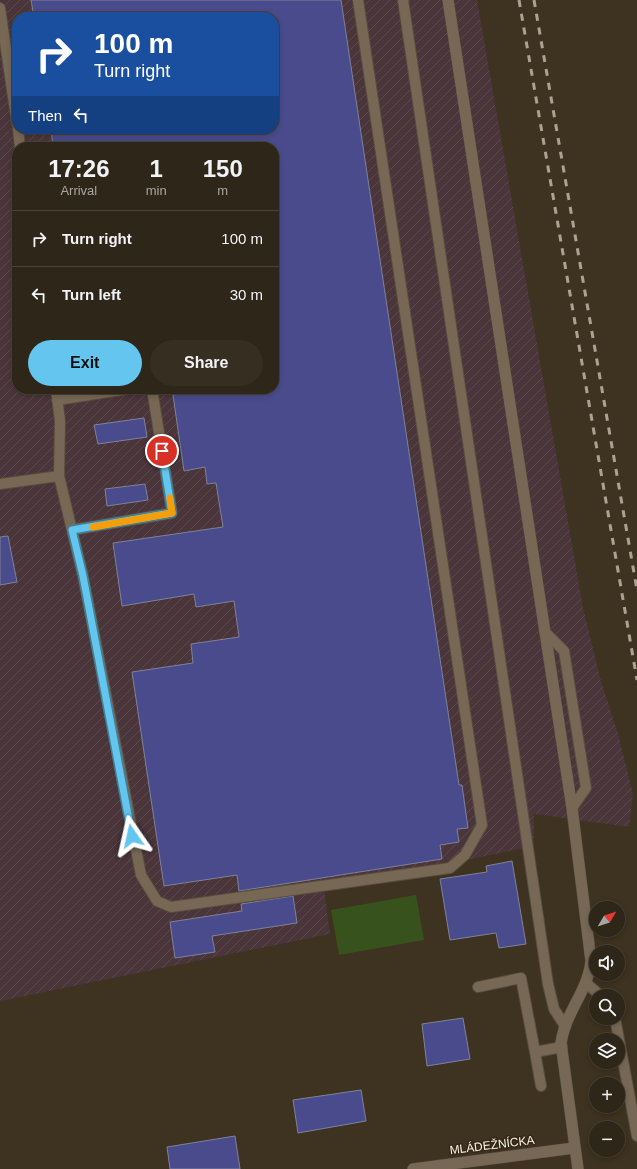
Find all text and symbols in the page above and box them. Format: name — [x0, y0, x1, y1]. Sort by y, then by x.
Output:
icon: right — [28, 28, 80, 80]
text: 100 m — [94, 28, 173, 59]
text: Turn right — [94, 61, 170, 81]
icon: left — [70, 104, 92, 126]
text: Then — [28, 107, 62, 124]
text: 17:26 — [48, 155, 110, 182]
text: 1 — [149, 155, 163, 182]
text: 150 — [203, 155, 243, 182]
text: Arrival — [60, 183, 97, 198]
text: min — [146, 183, 167, 198]
text: m — [217, 183, 228, 198]
icon: right — [28, 228, 50, 250]
text: Turn right — [62, 230, 132, 247]
text: 100 m — [221, 230, 263, 247]
icon: left — [28, 284, 50, 306]
text: Turn left — [62, 286, 121, 303]
text: 30 m — [230, 286, 263, 303]
button: Exit — [28, 340, 142, 386]
button: Share — [150, 340, 263, 386]
pin — [145, 434, 179, 468]
icon: arrive — [151, 440, 173, 462]
position arrow — [111, 815, 153, 857]
north arrow — [589, 901, 625, 937]
map controls — [589, 901, 625, 1157]
button: sound — [589, 945, 625, 981]
button: search — [589, 989, 625, 1025]
button: layers — [589, 1033, 625, 1069]
button: + — [589, 1077, 625, 1113]
button: − — [589, 1121, 625, 1157]
street label: MLÁDEŽNÍCKA — [449, 1132, 535, 1157]

